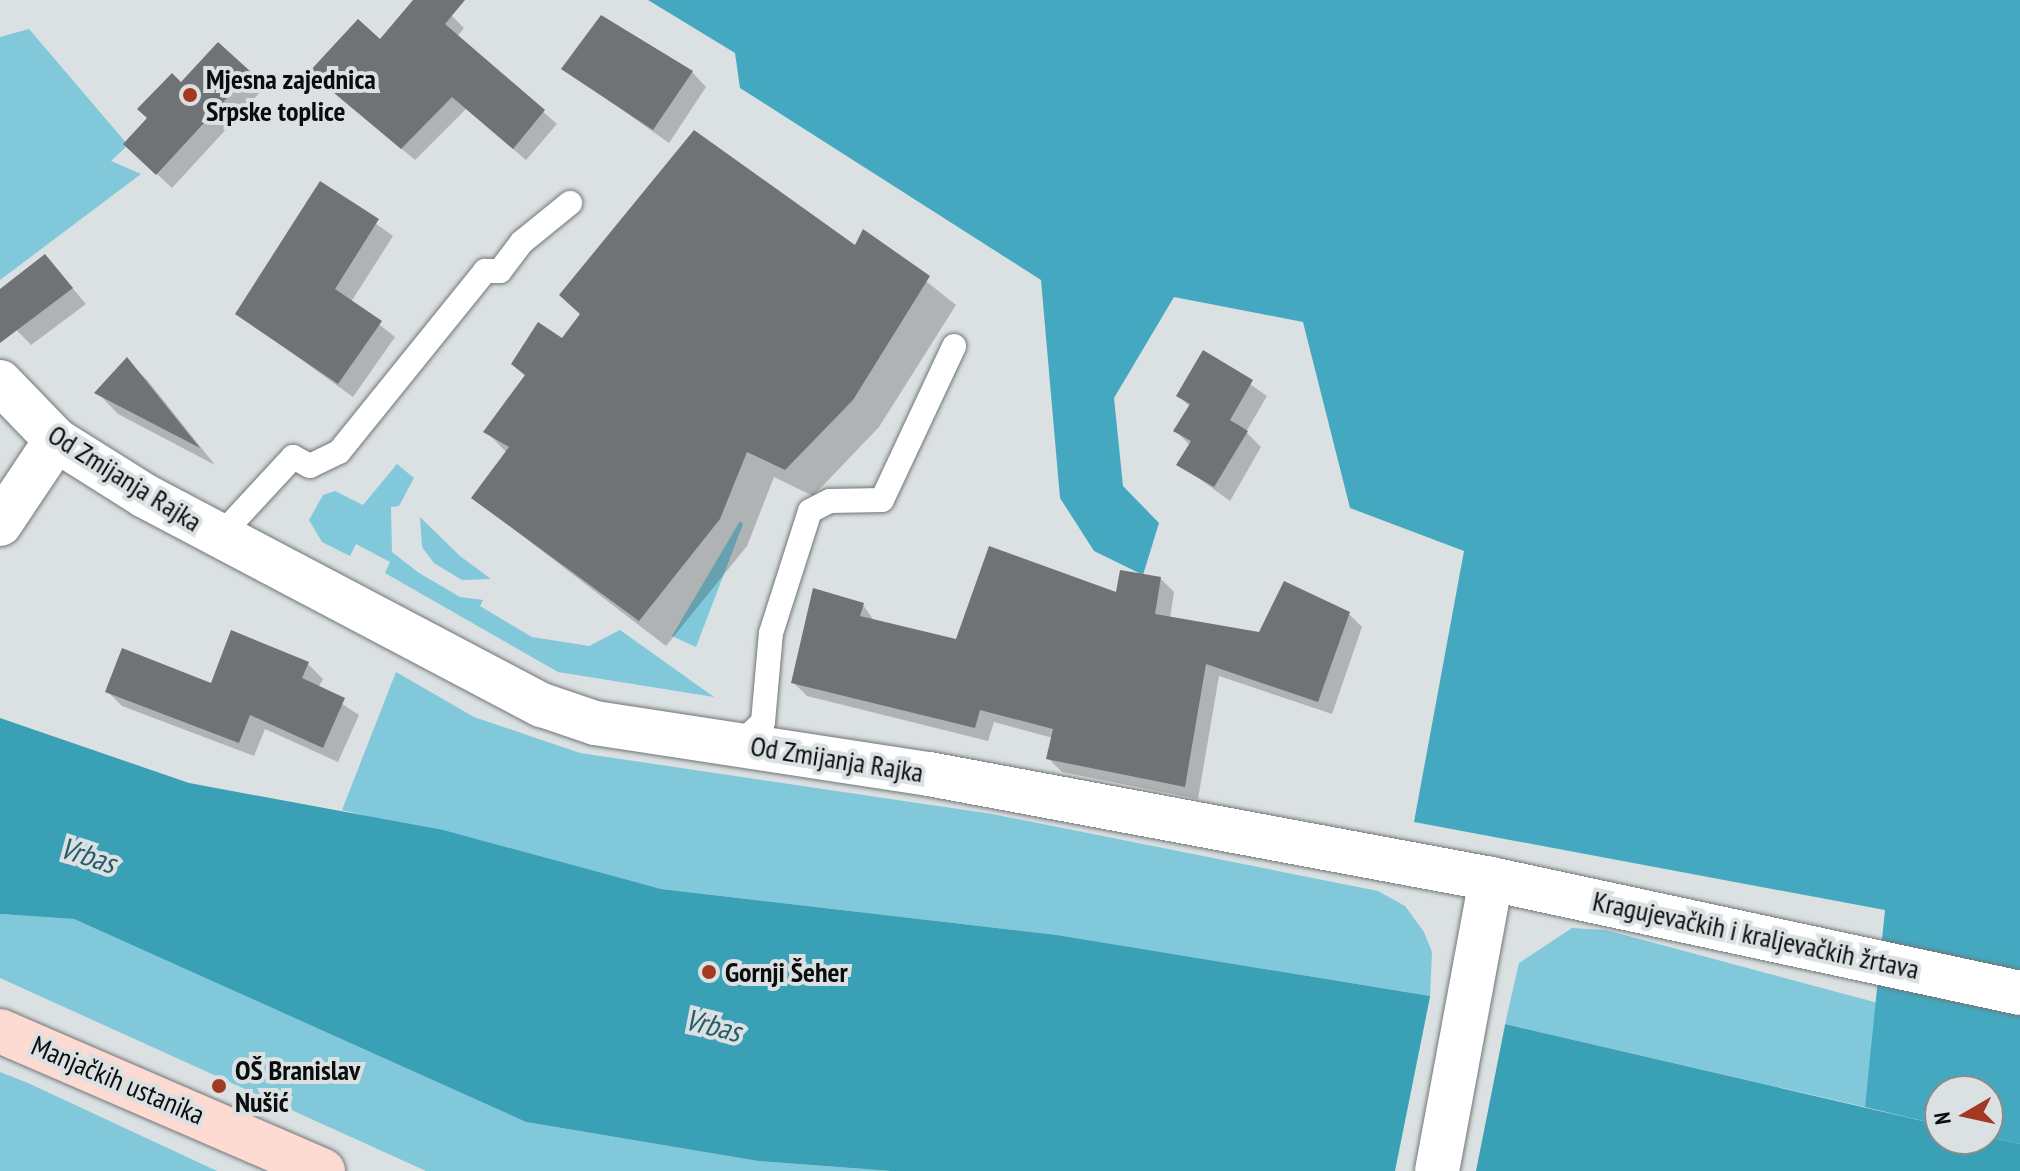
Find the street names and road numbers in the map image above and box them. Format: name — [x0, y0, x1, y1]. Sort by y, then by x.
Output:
street label: Od Zmijanja Rajka — [42, 417, 208, 539]
street label: Od Zmijanja Rajka — [748, 729, 926, 789]
street label: Kragujevačkih i kraljevačkih žrtava — [1590, 884, 1922, 986]
street label: Manjačkih ustanika — [26, 1028, 210, 1132]

